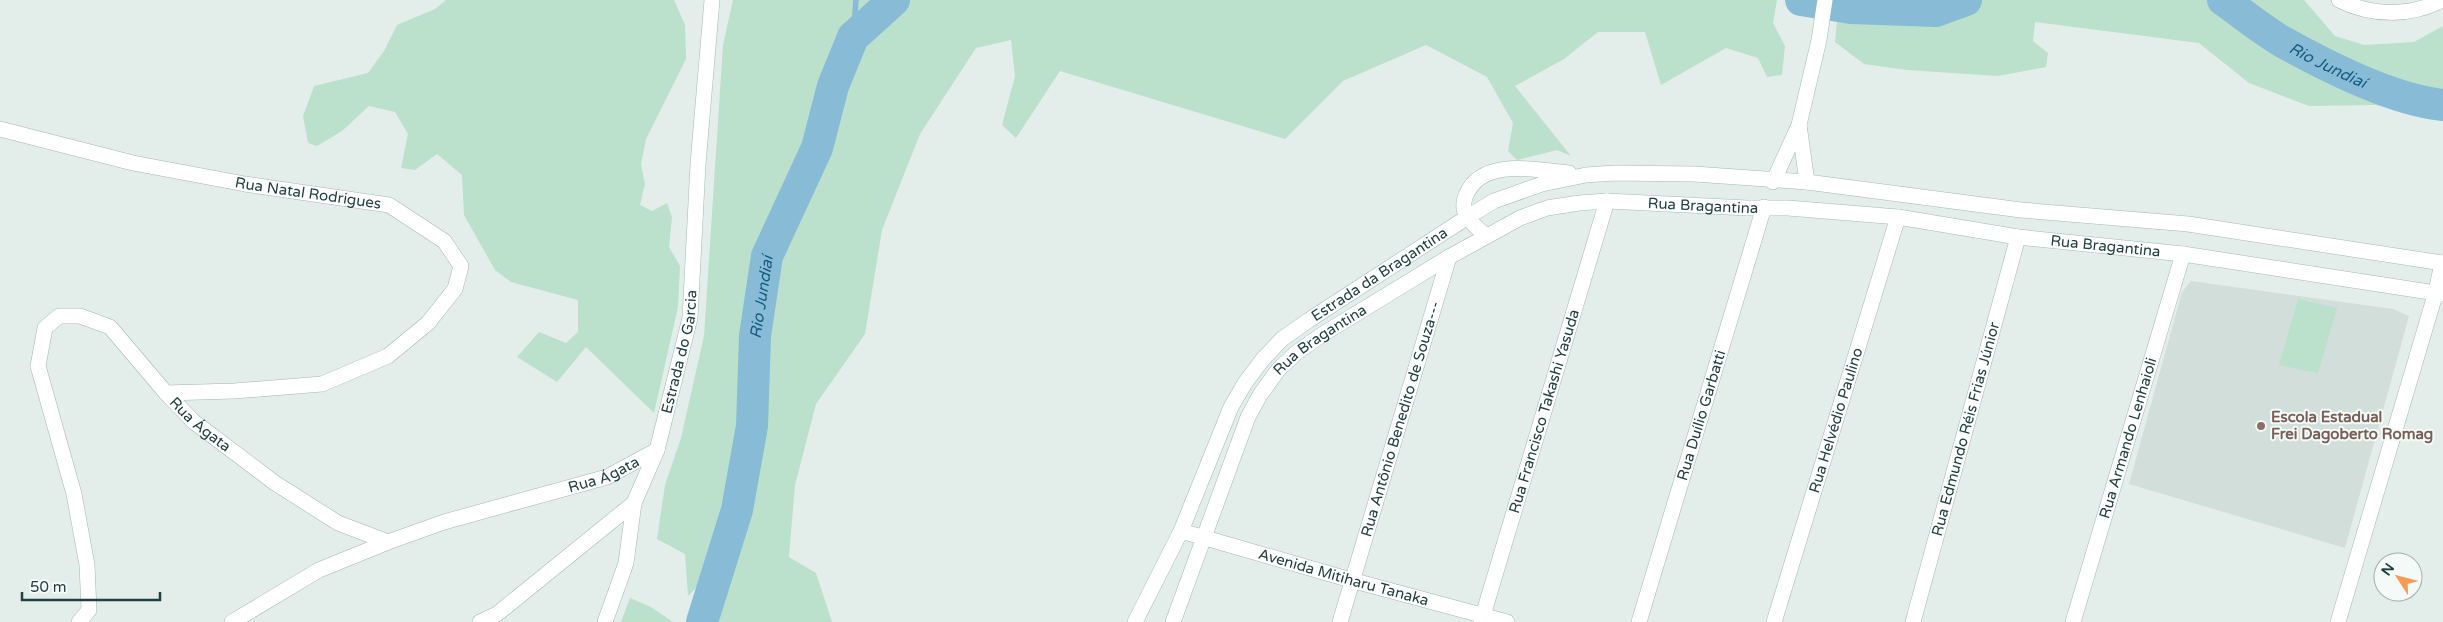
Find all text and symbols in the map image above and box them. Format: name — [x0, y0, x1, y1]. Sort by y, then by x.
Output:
water label: Rio Jundiaí — [2286, 38, 2372, 94]
street label: Rua Natal Rodrigues — [234, 173, 382, 213]
street label: Rua Bragantina — [1647, 194, 1758, 217]
street label: Estrada da Bragantina — [1308, 224, 1451, 325]
street label: Rua Bragantina — [2050, 231, 2161, 261]
water label: Rio Jundiaí — [746, 252, 778, 340]
street label: Estrada do Garcia — [657, 289, 700, 415]
street label: Rua Antônio Benedito de Souza--- — [1357, 299, 1444, 539]
street label: Rua Bragantina — [1269, 301, 1370, 379]
street label: Rua Francisco Takashi Yasuda — [1505, 307, 1583, 515]
street label: Rua Edmundo Réis Frias Júnior — [1928, 320, 2003, 538]
street label: Rua Helvédio Paulino — [1805, 345, 1867, 495]
street label: Rua Duílio Garbatti — [1673, 348, 1729, 483]
street label: Rua Armando Lenhaioli — [2095, 355, 2161, 521]
street label: Rua Ágata — [166, 393, 234, 456]
place label: Escola Estadual Frei Dagoberto Romag — [2271, 408, 2433, 444]
marker: Escola Estadual Frei Dagoberto Romag — [2255, 420, 2267, 432]
street label: Rua Ágata — [566, 452, 642, 496]
street label: Avenida Mitiharu Tanaka — [1256, 545, 1431, 610]
north arrow — [2373, 552, 2423, 602]
text: N — [2378, 560, 2398, 579]
scale bar — [22, 570, 160, 602]
text: 50 m — [30, 578, 67, 596]

